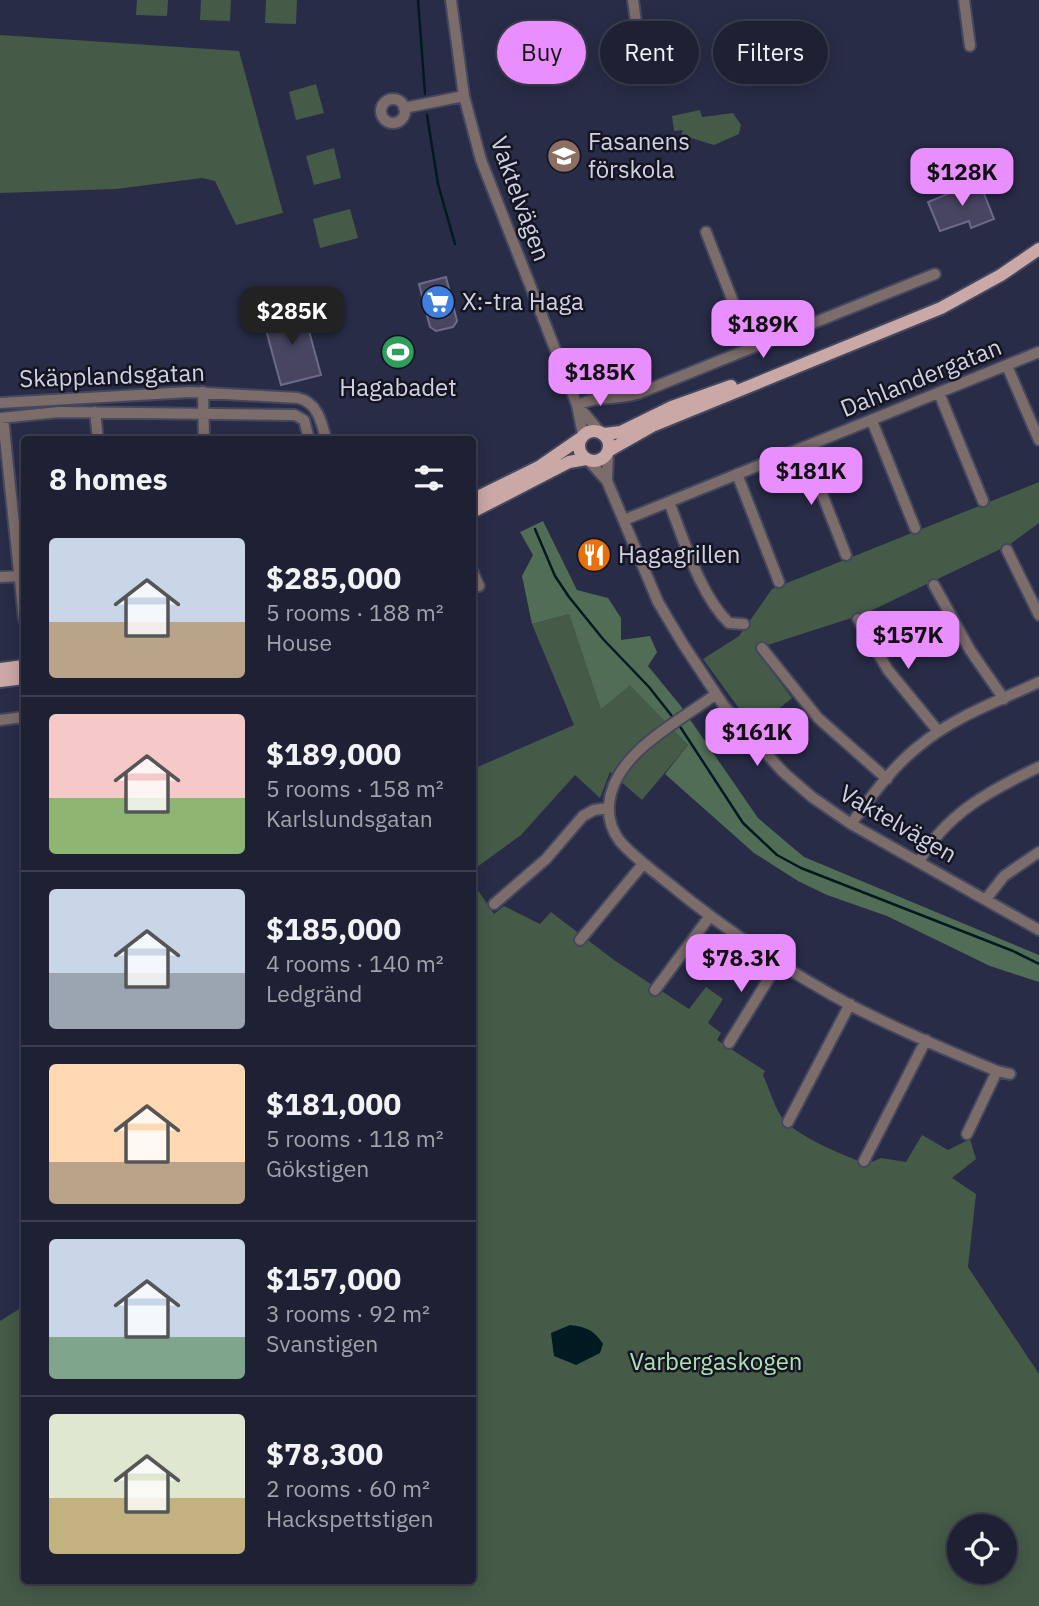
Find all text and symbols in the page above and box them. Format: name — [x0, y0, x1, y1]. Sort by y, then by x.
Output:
chip: Buy — [497, 21, 586, 84]
chip: Rent — [600, 21, 699, 84]
chip: Filters — [713, 21, 828, 84]
place label: Fasanens förskola — [588, 125, 690, 185]
street label: Vaktelvägen — [484, 132, 558, 266]
school or university icon: Fasanens förskola — [545, 137, 583, 175]
pin: $128K — [913, 148, 1011, 208]
text: $128K — [926, 156, 998, 186]
supermarket icon: X:-tra Haga — [419, 283, 457, 321]
place label: X:-tra Haga — [462, 285, 584, 317]
pin: $285K — [243, 288, 341, 347]
text: $285K — [256, 295, 328, 325]
pin: $189K — [714, 300, 812, 360]
text: $189K — [727, 308, 799, 338]
street label: Dahlandergatan — [835, 330, 1006, 424]
sports icon: Hagabadet — [379, 333, 417, 371]
pin: $185K — [551, 348, 649, 408]
street label: Skäpplandsgatan — [19, 356, 205, 394]
text: $185K — [564, 356, 636, 386]
place label: Hagabadet — [339, 371, 457, 403]
pin: $181K — [762, 448, 860, 507]
text: $181K — [775, 455, 847, 485]
text: 8 homes — [49, 459, 168, 498]
icon: filters — [410, 459, 448, 497]
restaurant icon: Hagagrillen — [575, 536, 613, 574]
place label: Hagagrillen — [618, 538, 740, 570]
text: $285,000 — [266, 558, 401, 597]
icon: home — [105, 566, 189, 650]
text: 5 rooms · 188 m² — [266, 597, 444, 627]
pin: $157K — [859, 612, 957, 671]
text: $157K — [872, 619, 944, 649]
text: House — [266, 627, 332, 657]
pin: $161K — [708, 708, 806, 768]
text: $161K — [721, 716, 793, 746]
text: $189,000 — [266, 734, 401, 773]
icon: home — [105, 742, 189, 826]
text: 5 rooms · 158 m² — [266, 773, 444, 803]
street label: Vaktelvägen — [834, 777, 963, 870]
text: Karlslundsgatan — [266, 803, 433, 833]
text: $185,000 — [266, 909, 401, 948]
icon: home — [105, 917, 189, 1001]
pin: $78.3K — [684, 934, 798, 994]
text: $78.3K — [702, 942, 780, 972]
text: 4 rooms · 140 m² — [266, 948, 444, 978]
text: Ledgränd — [266, 978, 362, 1008]
text: $181,000 — [266, 1084, 401, 1123]
icon: home — [105, 1092, 189, 1176]
text: 5 rooms · 118 m² — [266, 1123, 444, 1153]
text: Gökstigen — [266, 1153, 369, 1183]
text: $157,000 — [266, 1259, 401, 1298]
icon: home — [105, 1267, 189, 1351]
text: 3 rooms · 92 m² — [266, 1298, 430, 1328]
text: Svanstigen — [266, 1328, 378, 1358]
park label: Varbergaskogen — [630, 1345, 803, 1377]
text: $78,300 — [266, 1434, 383, 1473]
icon: home — [105, 1442, 189, 1526]
text: 2 rooms · 60 m² — [266, 1473, 430, 1503]
text: Hackspettstigen — [266, 1503, 434, 1533]
map controls — [947, 1514, 1017, 1584]
button: locate — [947, 1514, 1017, 1584]

